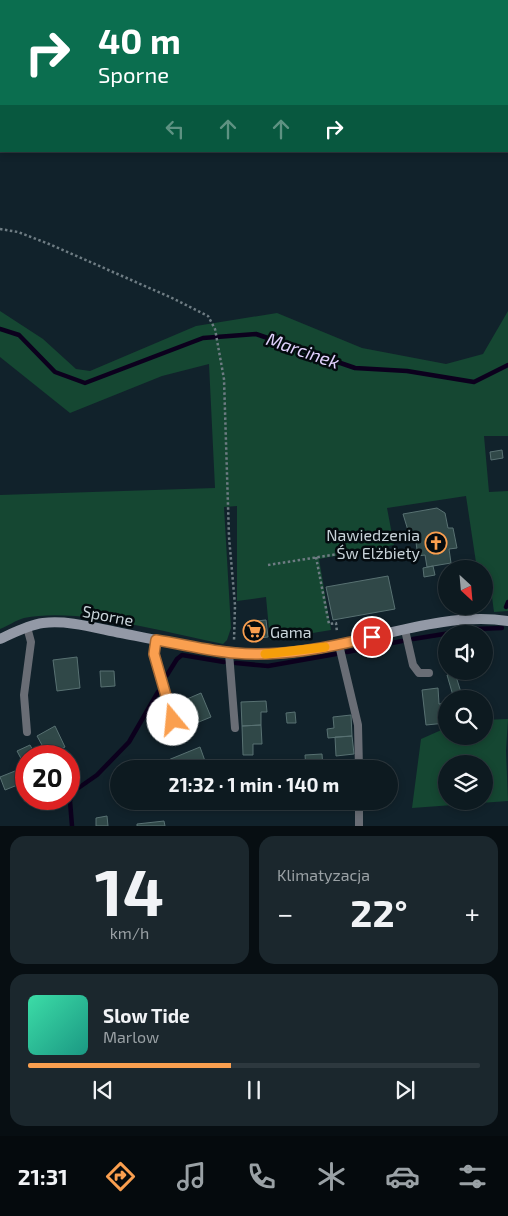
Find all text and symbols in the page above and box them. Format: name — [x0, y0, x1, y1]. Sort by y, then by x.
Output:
text: 40 m — [98, 19, 181, 61]
icon: right — [15, 20, 80, 85]
text: Sporne — [98, 61, 169, 87]
icon: left — [161, 115, 189, 143]
icon: ahead — [214, 115, 242, 143]
icon: ahead — [267, 115, 295, 143]
icon: right — [320, 115, 348, 143]
water label: Marcinek — [264, 327, 342, 373]
place label: Nawiedzenia Św Elżbiety — [326, 525, 421, 562]
church icon: Nawiedzenia Św Elżbiety — [424, 531, 448, 555]
north arrow — [438, 560, 492, 615]
map controls — [438, 560, 493, 810]
street label: Sporne — [81, 601, 135, 629]
pin — [351, 616, 393, 658]
supermarket icon: Gama — [242, 619, 266, 643]
place label: Gama — [270, 622, 312, 641]
icon: arrive — [358, 623, 386, 651]
button: sound — [438, 625, 493, 680]
button: search — [438, 690, 493, 745]
position arrow — [146, 693, 198, 745]
speed limit sign: 20 — [15, 745, 80, 810]
button: layers — [438, 755, 493, 810]
text: 21:32 · 1 min · 140 m — [169, 773, 339, 796]
text: 14 — [95, 851, 164, 929]
text: Klimatyzacja — [277, 865, 370, 884]
text: 22° — [350, 889, 408, 935]
text: − — [277, 896, 293, 930]
text: + — [465, 896, 480, 930]
text: km/h — [110, 923, 149, 942]
text: Slow Tide — [103, 1004, 190, 1027]
text: Marlow — [103, 1027, 159, 1046]
icon: previous — [89, 1076, 117, 1104]
icon: pause — [240, 1076, 268, 1104]
icon: next — [391, 1076, 419, 1104]
icon: directions — [103, 1159, 138, 1194]
icon: music — [174, 1159, 209, 1194]
icon: phone — [244, 1159, 279, 1194]
icon: climate — [314, 1159, 349, 1194]
icon: car — [385, 1159, 420, 1194]
icon: filters — [455, 1159, 490, 1194]
text: 21:31 — [18, 1163, 68, 1189]

